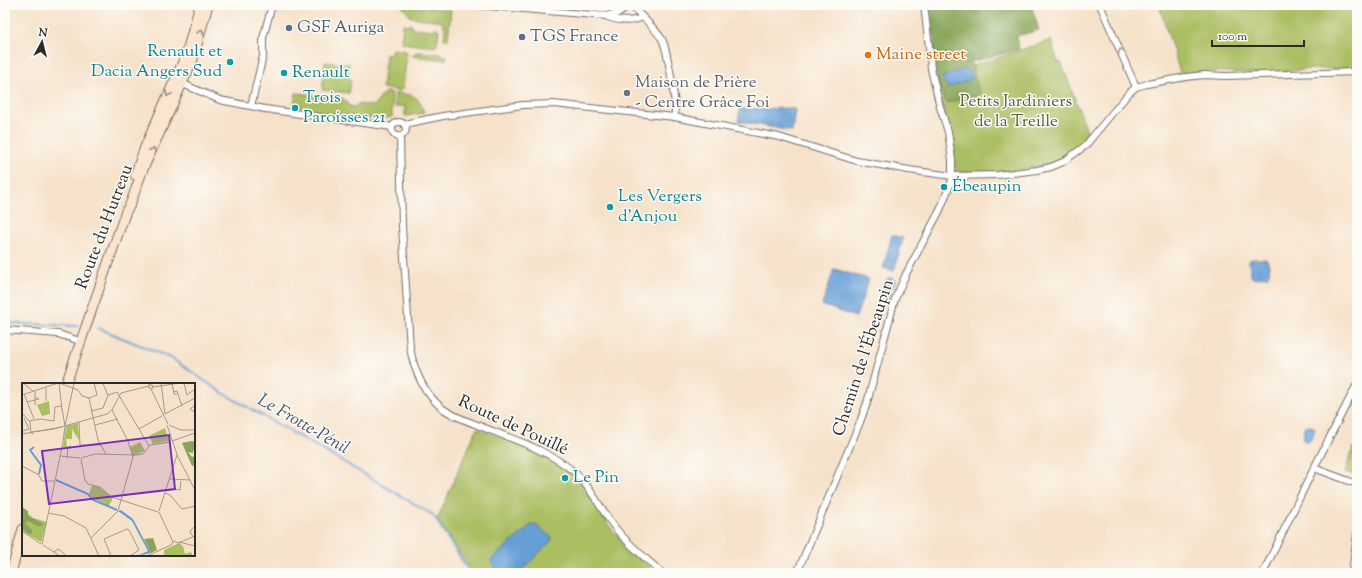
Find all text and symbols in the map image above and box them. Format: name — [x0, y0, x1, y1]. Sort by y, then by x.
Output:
place label: GSF Auriga — [297, 16, 385, 40]
north arrow — [22, 22, 62, 62]
scale bar — [1212, 22, 1304, 48]
marker: GSF Auriga — [284, 23, 294, 33]
text: N — [37, 24, 49, 42]
place label: TGS France — [530, 25, 619, 49]
text: 100 m — [1218, 28, 1247, 46]
one-way arrow — [196, 29, 205, 36]
marker: TGS France — [517, 32, 527, 42]
place label: Renault et Dacia Angers Sud — [91, 40, 222, 84]
place label: Maine street — [876, 43, 966, 67]
one-way arrow — [1118, 48, 1126, 55]
marker: Maine street — [863, 50, 873, 60]
marker: Renault et Dacia Angers Sud — [225, 57, 235, 67]
place label: Renault — [292, 61, 350, 85]
marker: Renault — [279, 68, 289, 78]
place label: Maison de Prière - Centre Grâce Foi — [635, 71, 770, 115]
place label: Trois Paroisses 21 — [303, 86, 386, 130]
marker: Maison de Prière - Centre Grâce Foi — [622, 88, 632, 98]
one-way arrow — [165, 90, 173, 98]
park label: Petits Jardiniers de la Treille — [960, 90, 1073, 134]
marker: Trois Paroisses 21 — [290, 103, 300, 113]
one-way arrow — [148, 147, 155, 154]
street label: Route du Hutreau — [70, 161, 140, 293]
place label: Ébeaupin — [952, 175, 1021, 199]
marker: Ébeaupin — [939, 182, 949, 192]
place label: Les Vergers d'Anjou — [618, 185, 702, 229]
marker: Les Vergers d'Anjou — [605, 202, 615, 212]
street label: Chemin de l'Ébeaupin — [827, 277, 901, 439]
inset map — [22, 383, 195, 556]
water label: Le Frotte-Pénil — [252, 388, 354, 462]
street label: Route de Pouillé — [454, 390, 572, 462]
place label: Le Pin — [573, 466, 619, 490]
marker: Le Pin — [560, 473, 570, 483]

